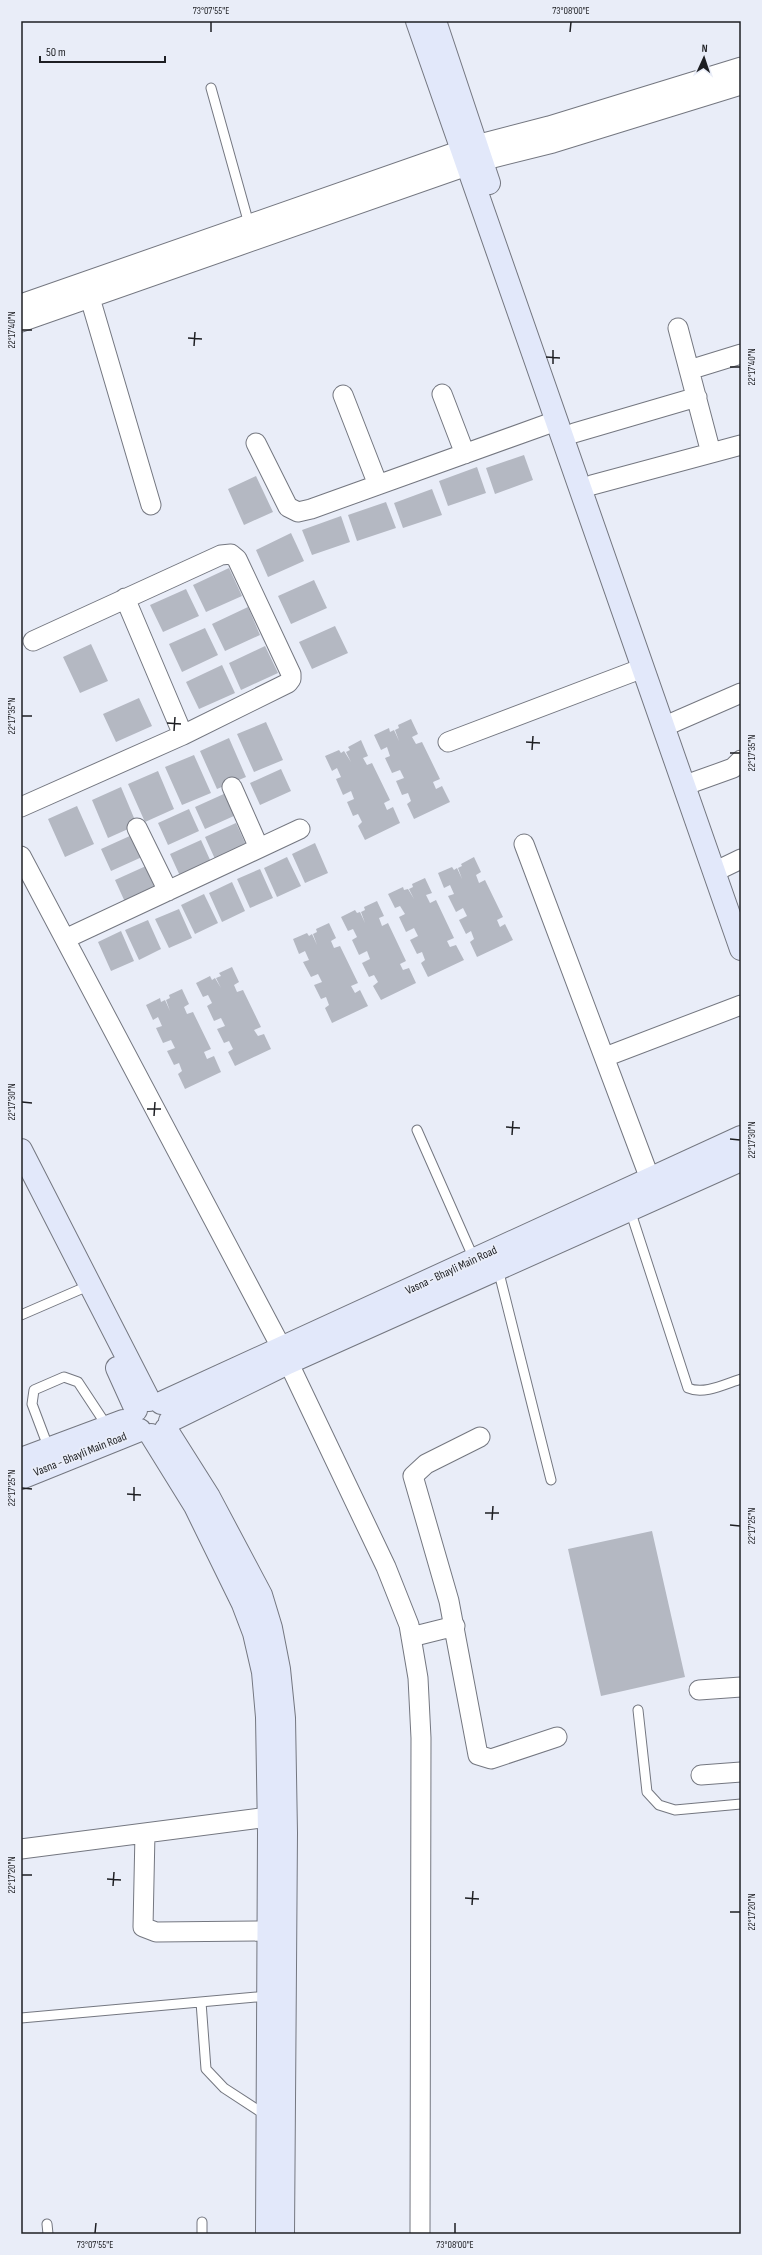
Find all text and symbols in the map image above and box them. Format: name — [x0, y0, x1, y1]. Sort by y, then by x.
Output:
text: 73°07'55"E — [193, 5, 229, 17]
text: 73°08'00"E — [552, 5, 590, 17]
scale bar — [40, 38, 165, 64]
north arrow — [684, 38, 724, 78]
text: N — [701, 42, 708, 55]
text: 50 m — [46, 45, 66, 60]
text: 22°17'40"N — [6, 311, 18, 349]
text: 22°17'40"N — [746, 348, 758, 386]
text: 22°17'35"N — [6, 698, 18, 734]
text: 22°17'35"N — [746, 735, 758, 771]
text: 22°17'30"N — [6, 1083, 18, 1121]
text: 22°17'30"N — [746, 1121, 758, 1159]
street label: Vasna - Bhayli Main Road — [403, 1243, 499, 1298]
street label: Vasna - Bhayli Main Road — [31, 1429, 129, 1480]
text: 22°17'25"N — [6, 1470, 18, 1506]
text: 22°17'25"N — [746, 1508, 758, 1544]
text: 22°17'20"N — [6, 1856, 18, 1894]
text: 22°17'20"N — [746, 1893, 758, 1931]
text: 73°07'55"E — [77, 2239, 113, 2251]
text: 73°08'00"E — [436, 2239, 474, 2251]

